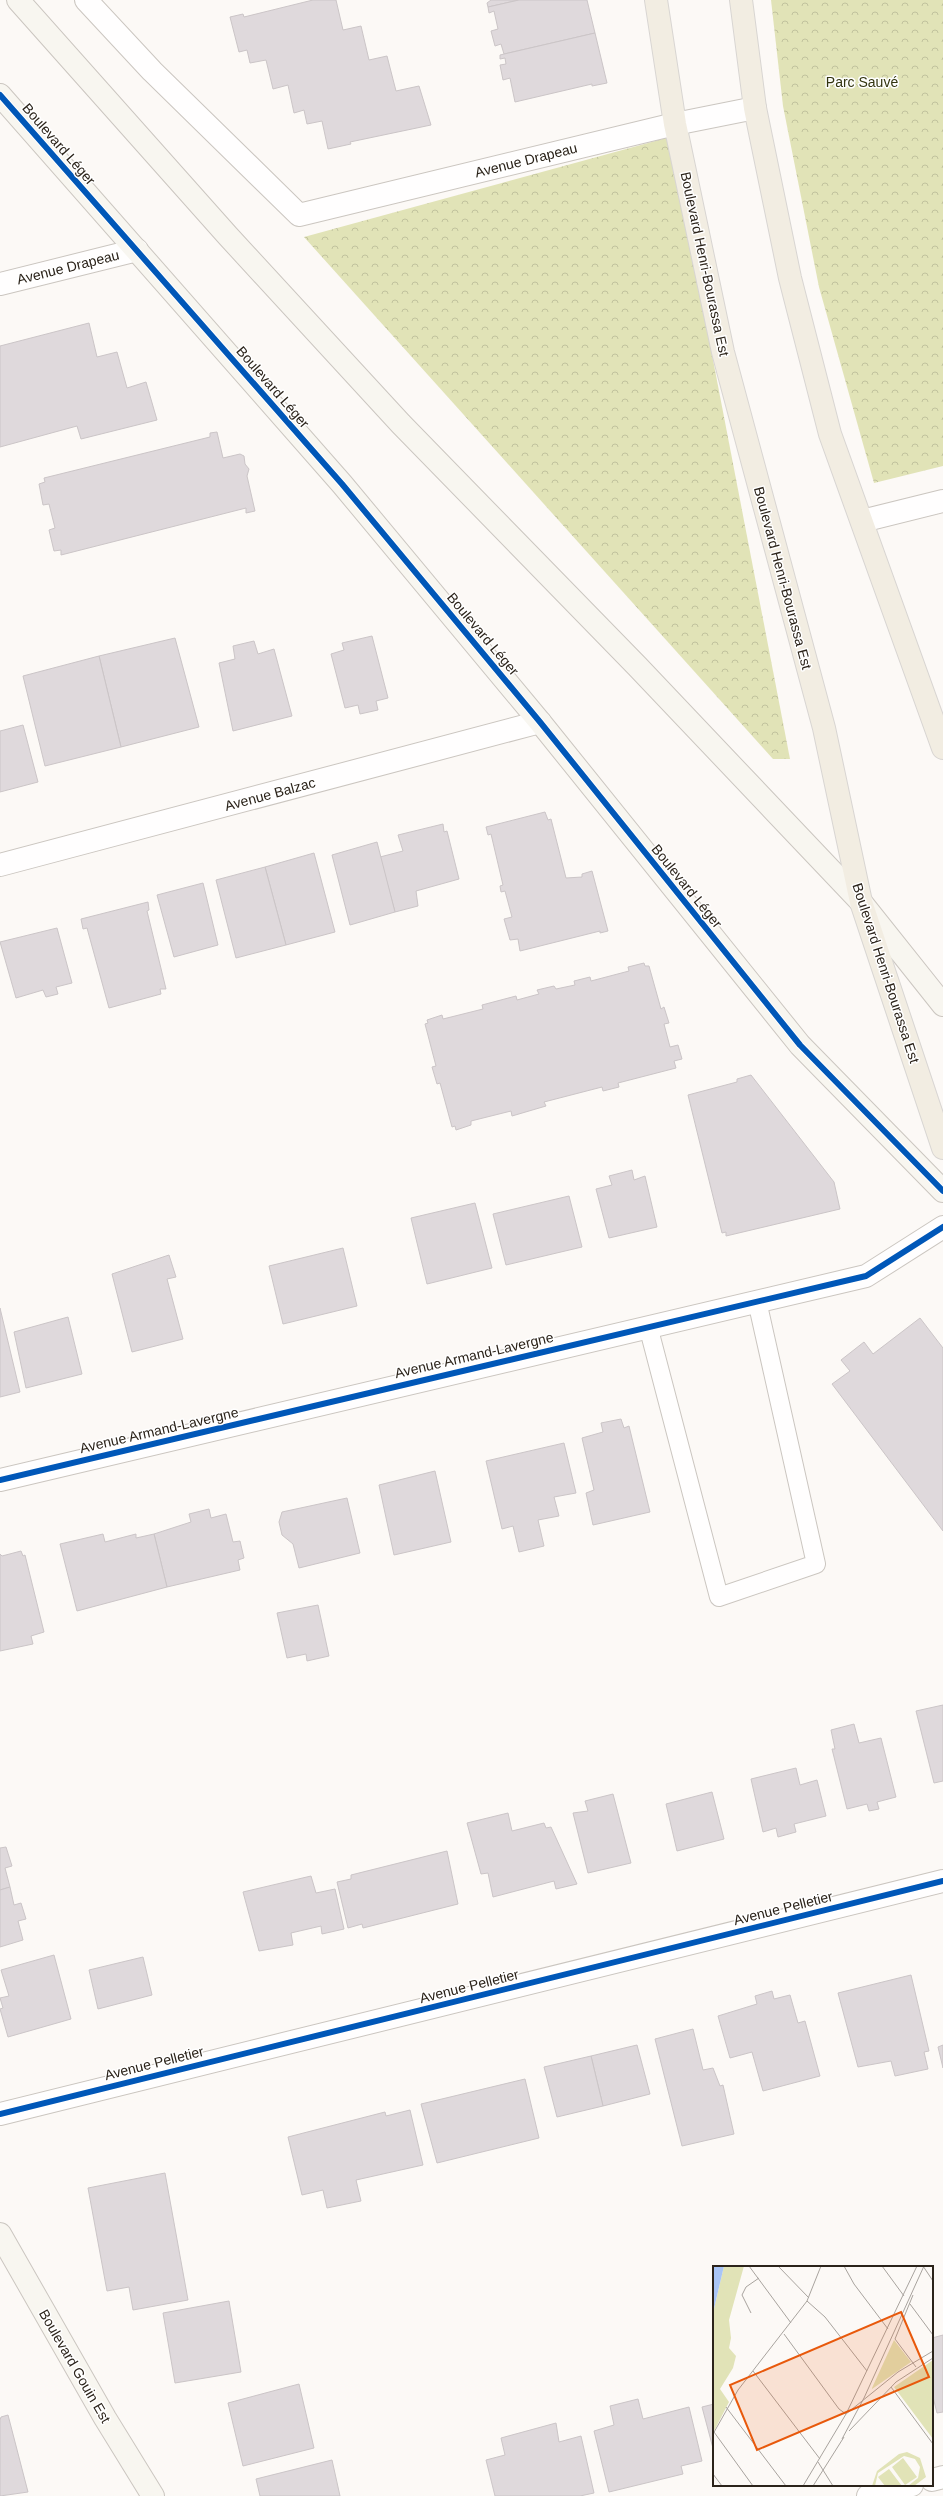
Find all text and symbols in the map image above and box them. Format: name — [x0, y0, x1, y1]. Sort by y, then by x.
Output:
park label: Parc Sauvé — [826, 74, 898, 90]
street label: Boulevard Léger — [19, 100, 99, 188]
street label: Avenue Drapeau — [473, 140, 579, 180]
street label: Boulevard Henri-Bourassa Est — [678, 170, 732, 358]
street label: Avenue Drapeau — [15, 247, 121, 287]
street label: Boulevard Léger — [233, 343, 313, 431]
street label: Boulevard Henri-Bourassa Est — [751, 485, 815, 671]
street label: Boulevard Léger — [444, 590, 522, 679]
street label: Avenue Balzac — [223, 774, 317, 814]
street label: Boulevard Léger — [648, 841, 726, 931]
street label: Boulevard Henri-Bourassa Est — [849, 881, 923, 1065]
street label: Avenue Armand-Lavergne — [393, 1329, 555, 1381]
street label: Avenue Armand-Lavergne — [78, 1404, 240, 1456]
street label: Avenue Pelletier — [732, 1888, 835, 1928]
street label: Avenue Pelletier — [418, 1966, 521, 2006]
street label: Avenue Pelletier — [103, 2043, 206, 2083]
inset map — [713, 2266, 933, 2486]
street label: Boulevard Gouin Est — [36, 2306, 114, 2426]

